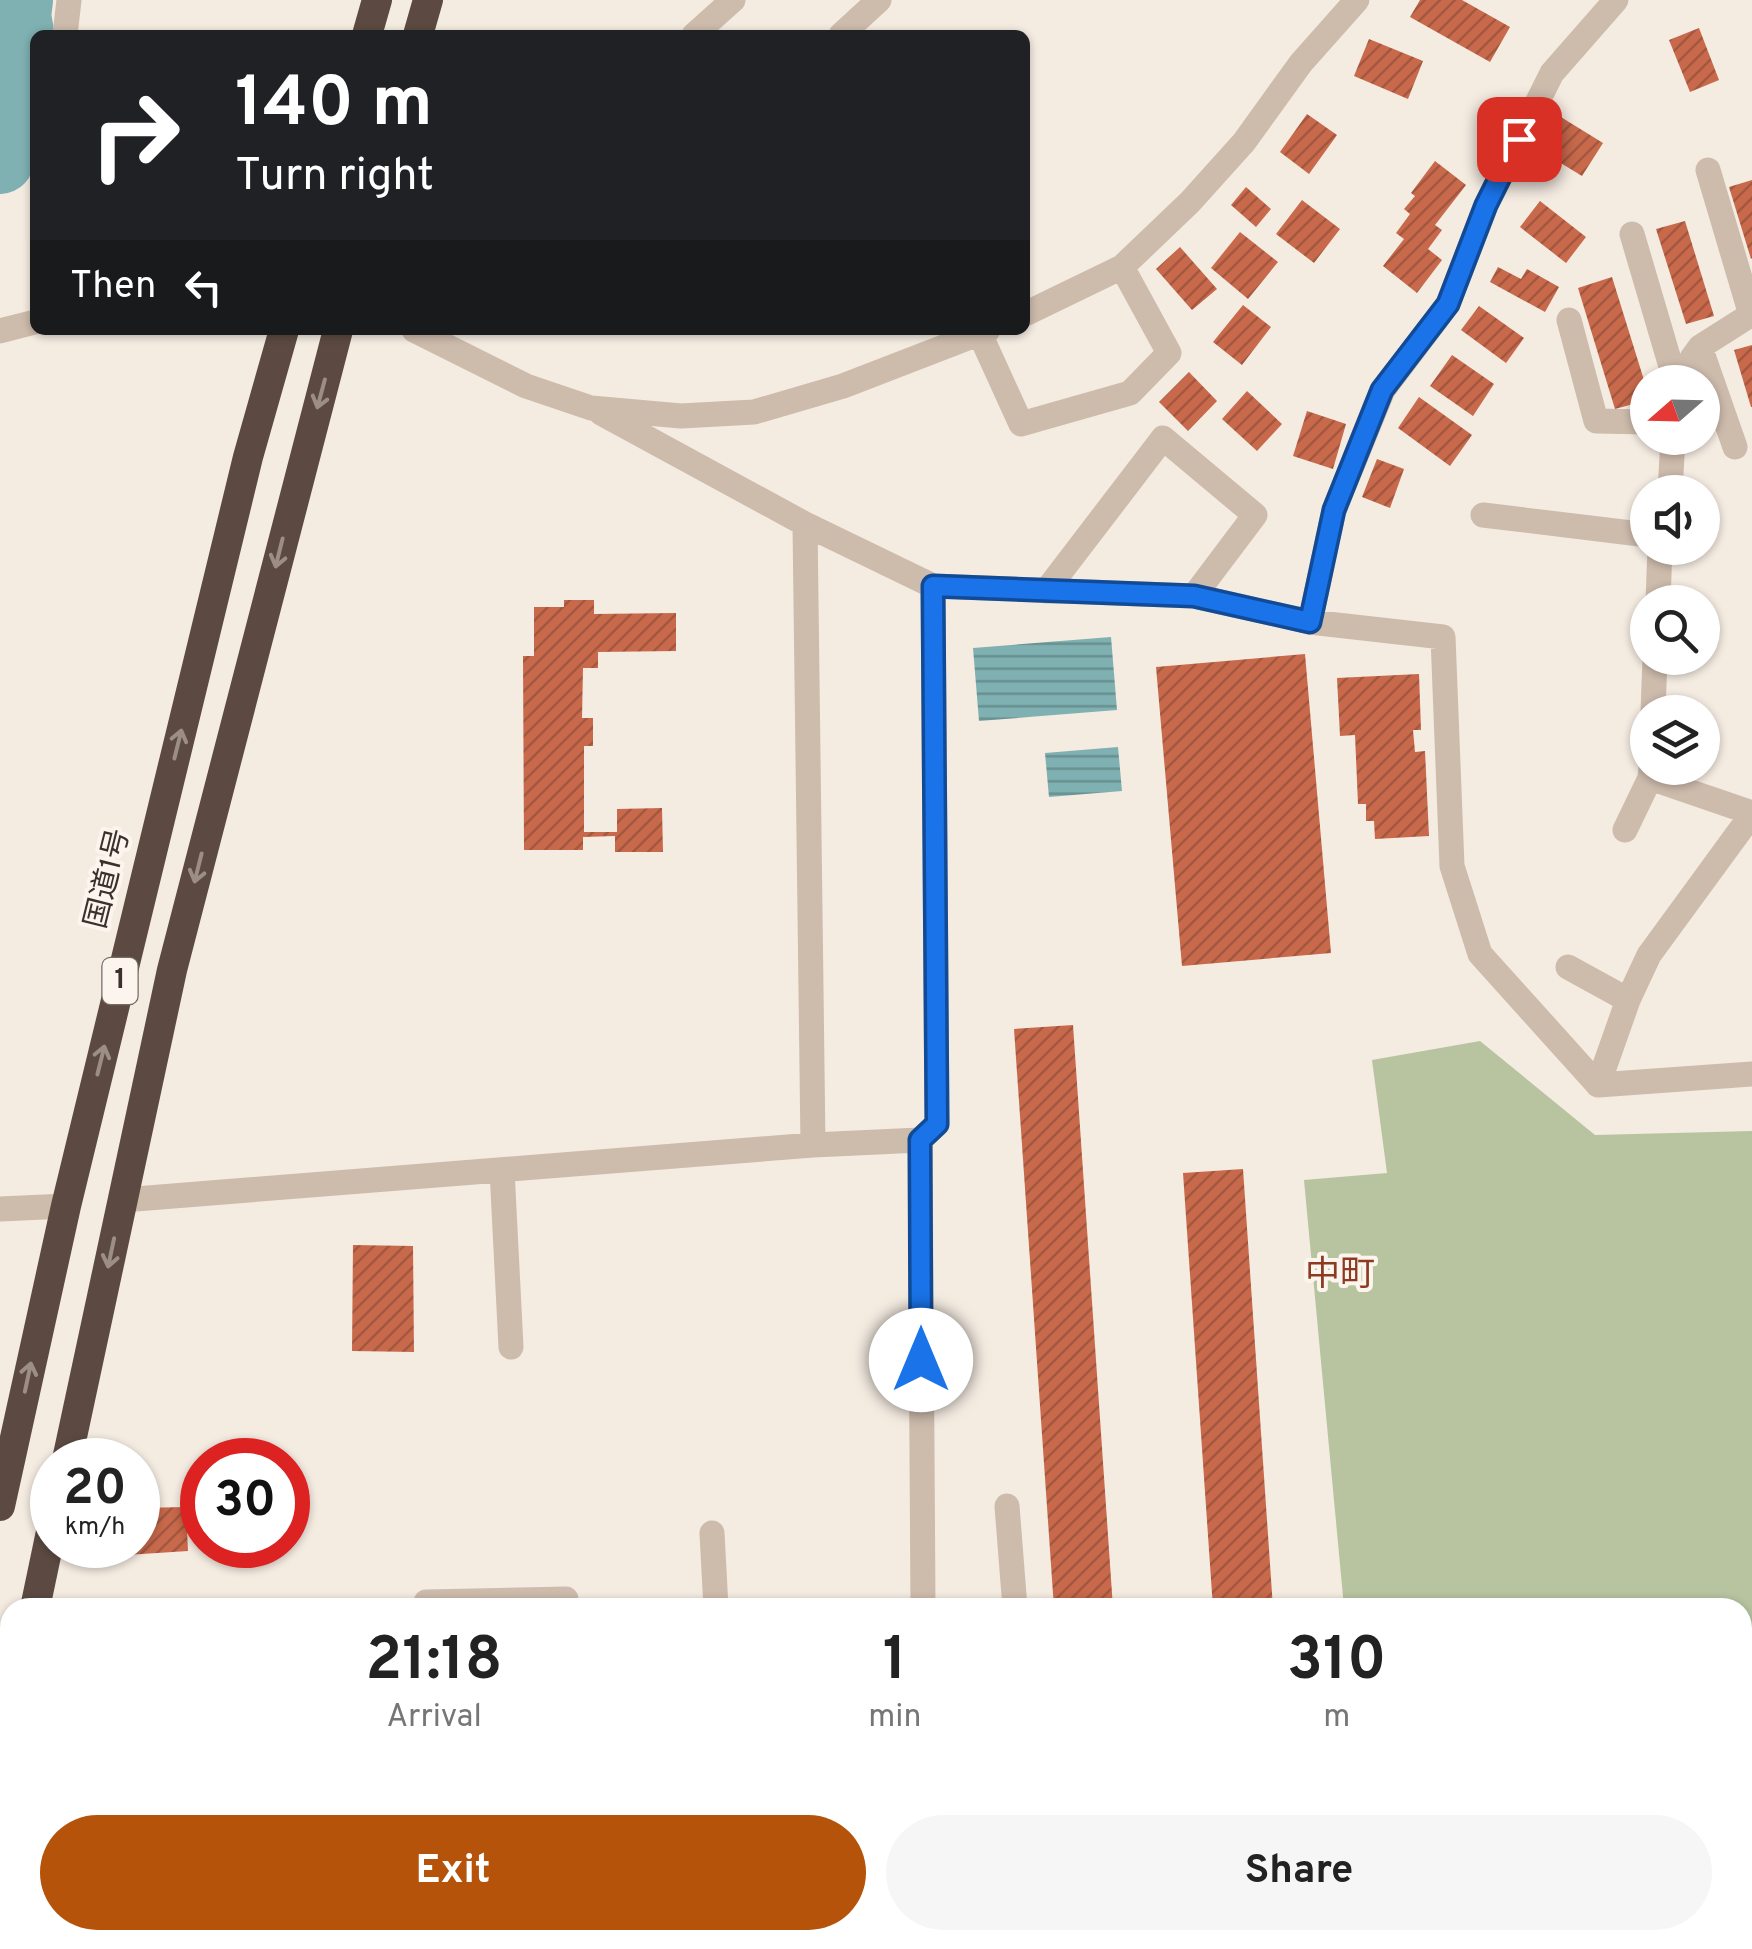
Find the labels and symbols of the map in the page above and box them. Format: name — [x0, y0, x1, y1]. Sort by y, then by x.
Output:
pin — [1477, 97, 1562, 182]
north arrow — [1630, 365, 1720, 455]
one-way arrow — [310, 378, 329, 409]
one-way arrow — [269, 536, 287, 568]
one-way arrow — [169, 729, 188, 760]
street label: 国道1号 — [79, 825, 139, 933]
one-way arrow — [188, 852, 207, 883]
road number: 1 — [102, 958, 138, 1004]
one-way arrow — [93, 1045, 111, 1077]
one-way arrow — [101, 1236, 120, 1268]
district label: 中町 — [1305, 1254, 1375, 1298]
position arrow — [869, 1308, 973, 1412]
one-way arrow — [20, 1362, 39, 1394]
speed limit sign: 30 — [180, 1438, 310, 1568]

